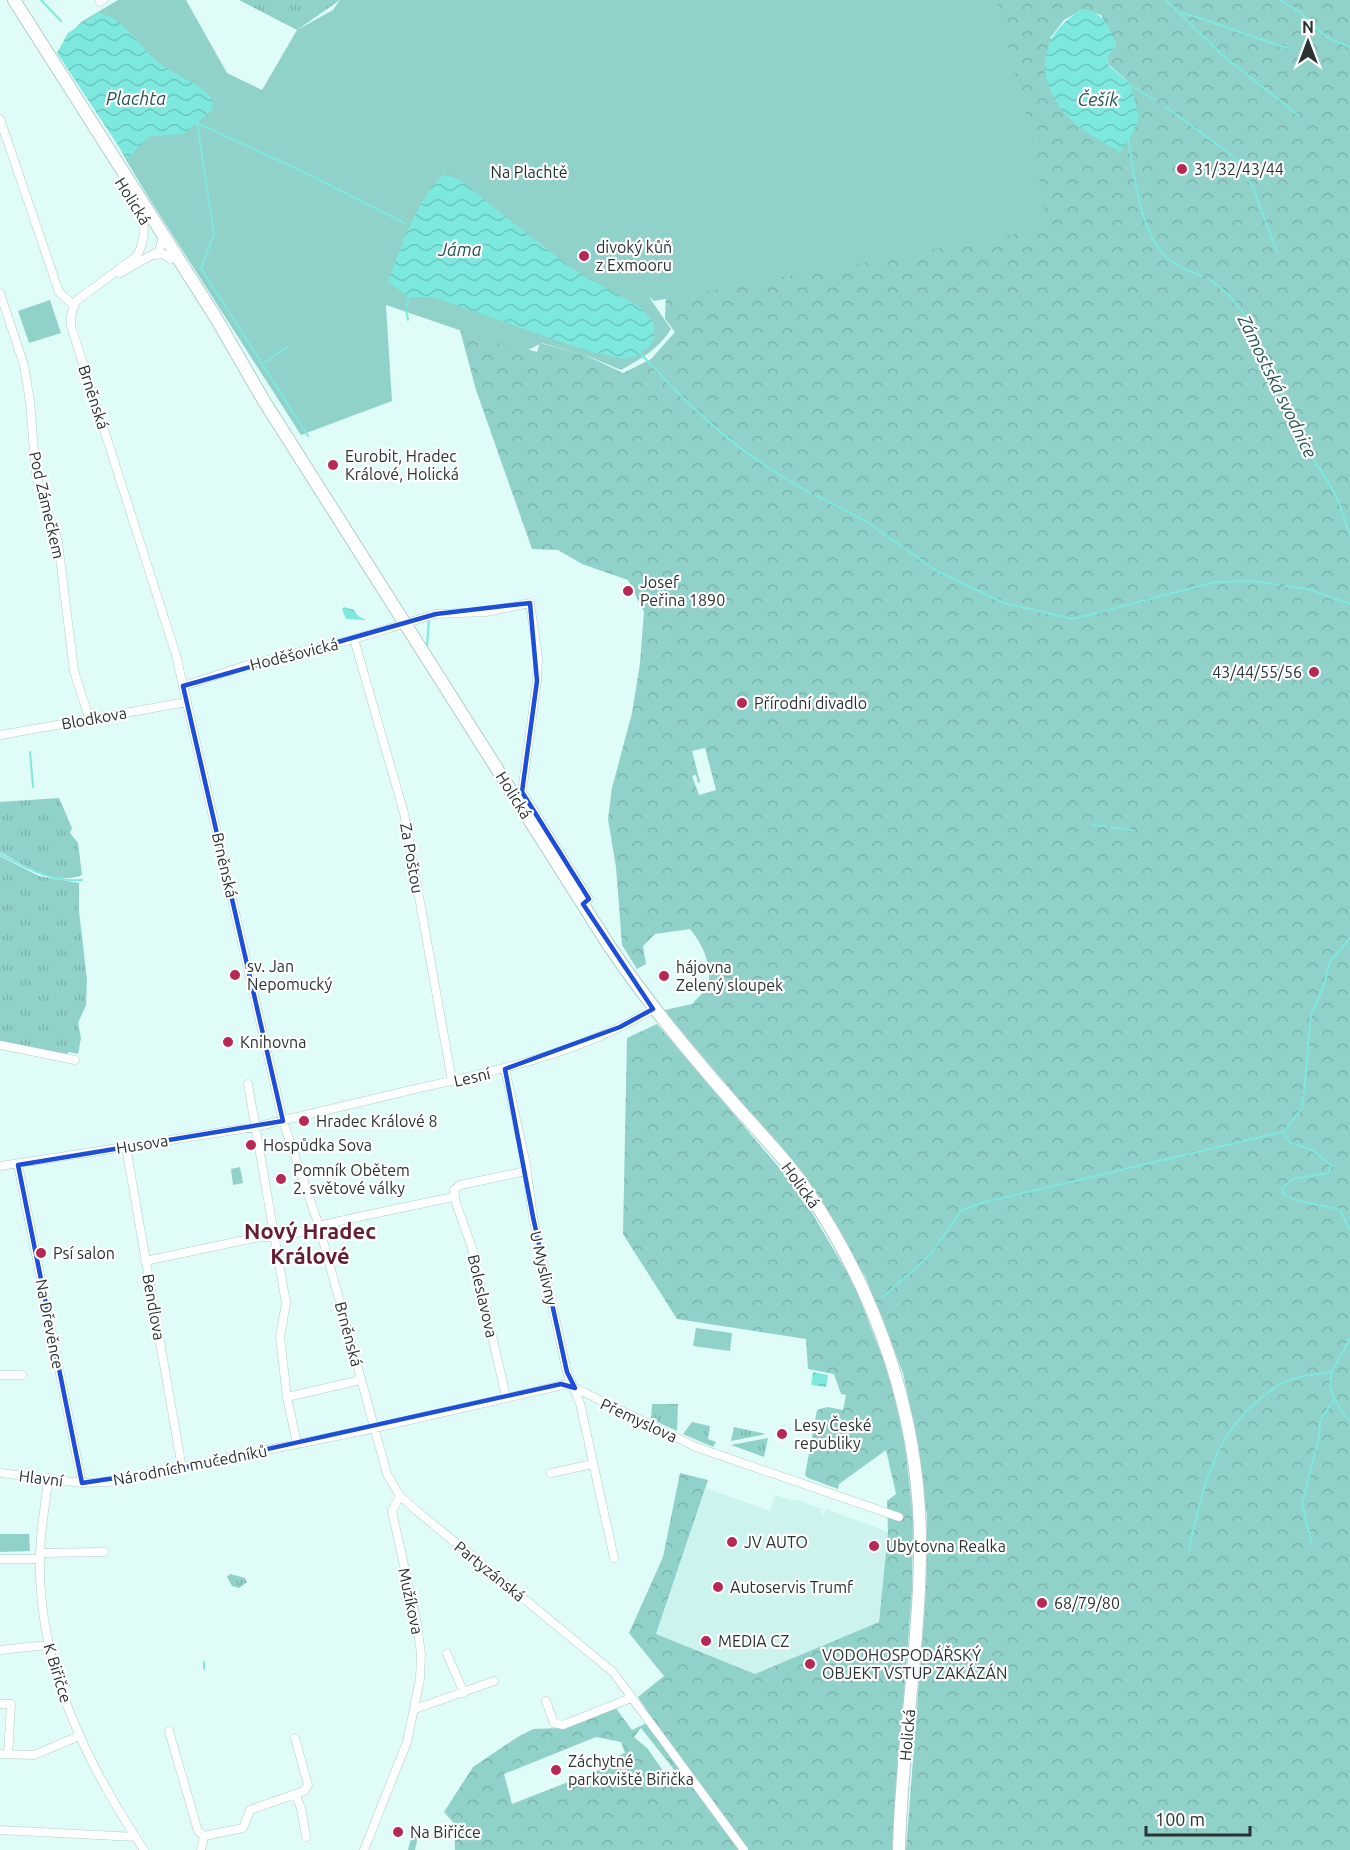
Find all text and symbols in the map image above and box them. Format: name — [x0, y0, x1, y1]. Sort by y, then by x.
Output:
north arrow — [1278, 12, 1338, 72]
text: N — [1302, 18, 1314, 36]
water label: Plachta — [106, 88, 166, 108]
water label: Češík — [1077, 88, 1119, 109]
place label: 31/32/43/44 — [1194, 160, 1284, 178]
marker: 31/32/43/44 — [1175, 162, 1189, 176]
park label: Na Plachtě — [491, 163, 568, 181]
street label: Holická — [112, 174, 154, 228]
place label: divoký kůň z Exmooru — [596, 238, 672, 274]
water label: Jáma — [438, 239, 482, 259]
marker: divoký kůň z Exmooru — [577, 249, 591, 263]
water label: Zámostská svodnice — [1234, 310, 1321, 461]
street label: Brněnská — [75, 363, 113, 431]
place label: Eurobit, Hradec Králové, Holická — [345, 447, 459, 483]
street label: Pod Zámečkem — [26, 450, 68, 560]
marker: Eurobit, Hradec Králové, Holická — [326, 458, 340, 472]
place label: Josef Peřina 1890 — [640, 573, 725, 609]
marker: Josef Peřina 1890 — [621, 584, 635, 598]
street label: Hoděšovická — [248, 634, 340, 674]
place label: 43/44/55/56 — [1212, 663, 1302, 681]
marker: 43/44/55/56 — [1307, 665, 1321, 679]
place label: Přírodní divadlo — [754, 694, 867, 712]
marker: Přírodní divadlo — [735, 696, 749, 710]
street label: Blodkova — [60, 703, 128, 733]
street label: Holická — [493, 768, 535, 822]
street label: Za Poštou — [397, 821, 427, 895]
street label: Brněnská — [209, 831, 241, 899]
place label: sv. Jan Nepomucký — [247, 957, 332, 993]
place label: hájovna Zelený sloupek — [676, 958, 783, 994]
marker: sv. Jan Nepomucký — [228, 968, 242, 982]
marker: hájovna Zelený sloupek — [657, 969, 671, 983]
place label: Knihovna — [240, 1033, 306, 1051]
marker: Knihovna — [221, 1035, 235, 1049]
street label: Lesní — [452, 1064, 493, 1090]
place label: Hradec Králové 8 — [316, 1112, 438, 1130]
marker: Hradec Králové 8 — [297, 1114, 311, 1128]
street label: Husova — [115, 1131, 169, 1157]
place label: Hospůdka Sova — [263, 1136, 372, 1154]
marker: Hospůdka Sova — [244, 1138, 258, 1152]
street label: Holická — [778, 1159, 824, 1211]
place label: Pomník Obětem 2. světové války — [293, 1161, 410, 1197]
marker: Pomník Obětem 2. světové války — [274, 1172, 288, 1186]
district label: Nový Hradec Králové — [244, 1218, 376, 1268]
street label: U Myslivny — [527, 1229, 561, 1307]
place label: Psí salon — [53, 1244, 115, 1262]
marker: Psí salon — [34, 1246, 48, 1260]
street label: Boleslavova — [465, 1253, 501, 1339]
street label: Bendlova — [139, 1272, 169, 1342]
street label: Na Dřevěnce — [32, 1277, 68, 1371]
street label: Brněnská — [332, 1300, 366, 1368]
street label: Přemyslova — [598, 1394, 680, 1446]
place label: Lesy České republiky — [794, 1415, 872, 1452]
marker: Lesy České republiky — [775, 1427, 789, 1441]
street label: Národních mučedníků — [112, 1441, 268, 1489]
street label: Hlavní — [18, 1466, 65, 1490]
place label: JV AUTO — [744, 1533, 808, 1551]
marker: JV AUTO — [725, 1535, 739, 1549]
street label: Partyzánská — [451, 1537, 529, 1605]
place label: Ubytovna Realka — [886, 1537, 1006, 1555]
marker: Ubytovna Realka — [867, 1539, 881, 1553]
street label: Mužíkova — [395, 1566, 427, 1636]
place label: Autoservis Trumf — [730, 1578, 854, 1596]
marker: Autoservis Trumf — [711, 1580, 725, 1594]
place label: 68/79/80 — [1054, 1594, 1120, 1612]
marker: 68/79/80 — [1035, 1596, 1049, 1610]
place label: MEDIA CZ — [718, 1632, 789, 1650]
marker: MEDIA CZ — [699, 1634, 713, 1648]
street label: K Biřičce — [40, 1641, 76, 1705]
place label: VODOHOSPODÁŘSKÝ OBJEKT VSTUP ZAKÁZÁN — [822, 1644, 1007, 1682]
marker: VODOHOSPODÁŘSKÝ OBJEKT VSTUP ZAKÁZÁN — [803, 1657, 817, 1671]
street label: Holická — [896, 1708, 918, 1762]
place label: Záchytné parkoviště Biřička — [568, 1752, 694, 1788]
marker: Záchytné parkoviště Biřička — [549, 1763, 563, 1777]
scale bar — [1146, 1799, 1250, 1837]
text: 100 m — [1155, 1809, 1205, 1829]
place label: Na Biřičce — [410, 1823, 481, 1841]
marker: Na Biřičce — [391, 1825, 405, 1839]

